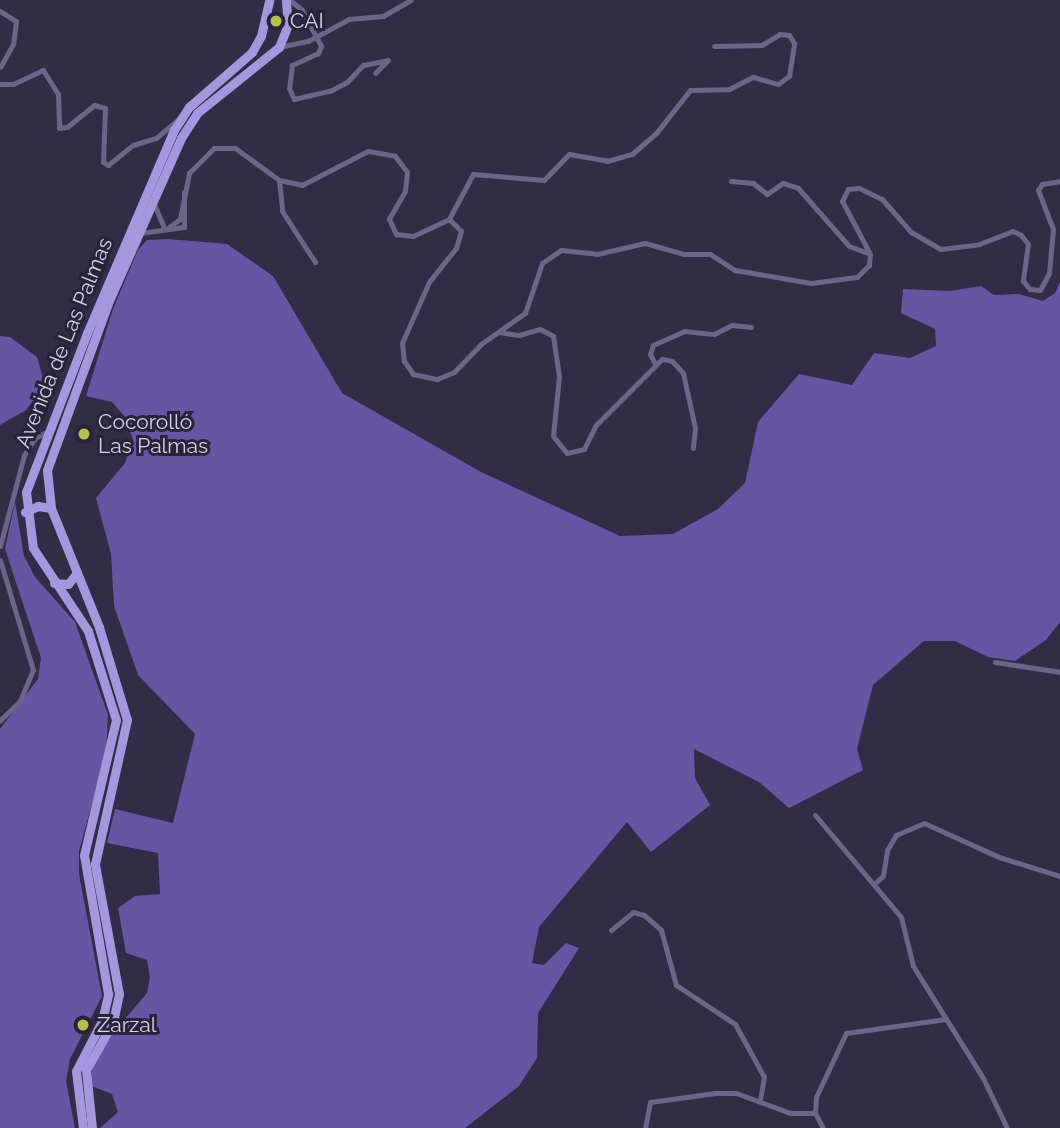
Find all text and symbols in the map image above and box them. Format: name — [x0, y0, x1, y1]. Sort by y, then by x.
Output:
place label: CAI — [290, 8, 324, 34]
marker: CAI — [268, 13, 284, 29]
street label: Avenida de Las Palmas — [10, 234, 118, 452]
place label: Cocorolló Las Palmas — [98, 409, 208, 459]
marker: Cocorolló Las Palmas — [76, 426, 92, 442]
place label: Zarzal — [97, 1012, 157, 1038]
marker: Zarzal — [75, 1017, 91, 1033]

